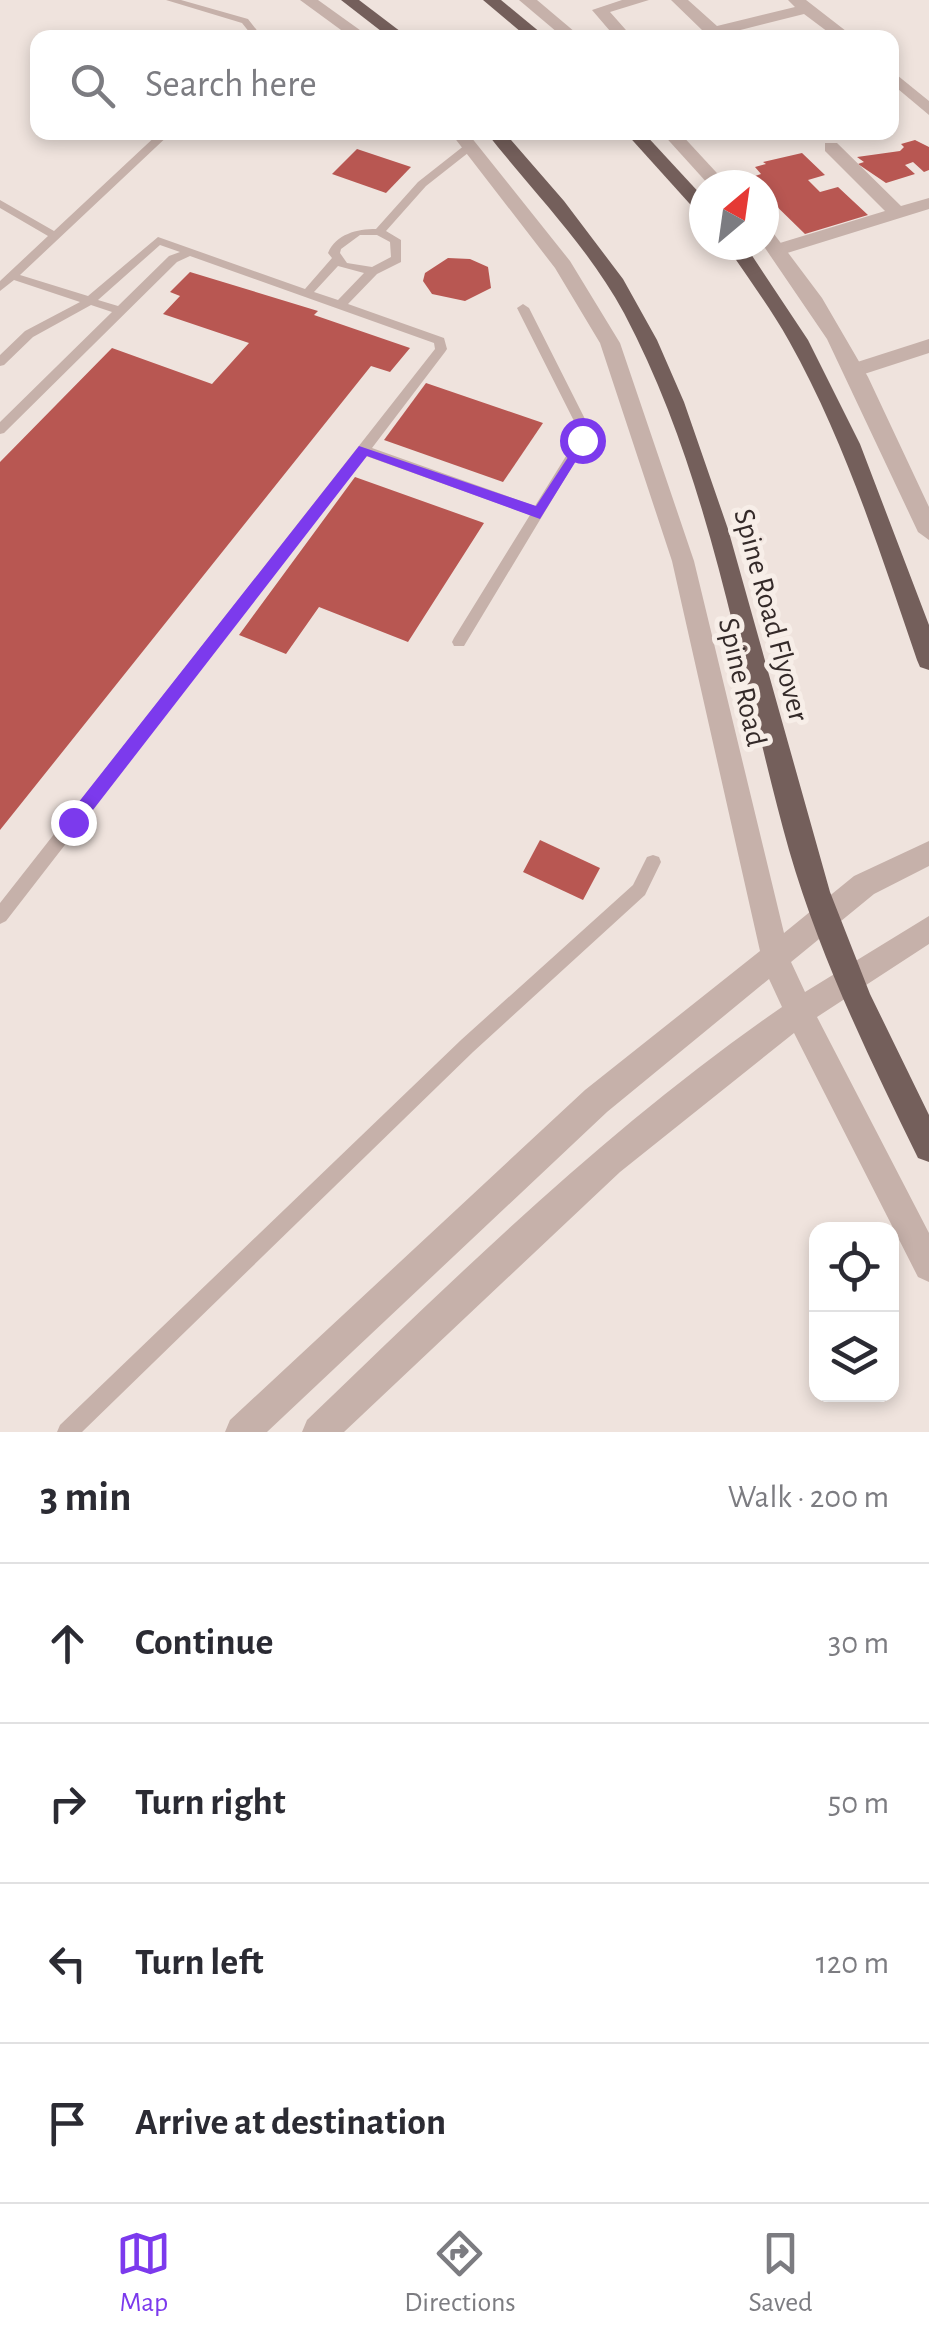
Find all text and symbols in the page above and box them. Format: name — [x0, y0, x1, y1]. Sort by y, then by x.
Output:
search box — [30, 30, 899, 140]
icon: search — [65, 58, 120, 113]
text: Search here — [145, 66, 317, 104]
north arrow — [689, 170, 779, 260]
route start — [560, 418, 606, 464]
street label: Spine Road Flyover — [726, 505, 818, 725]
street label: Spine Road — [711, 614, 775, 750]
route end — [51, 800, 97, 846]
map controls — [809, 1222, 899, 1402]
button: locate — [809, 1222, 899, 1312]
button: layers — [809, 1312, 899, 1402]
text: 3 min — [40, 1476, 132, 1518]
text: Walk · 200 m — [728, 1481, 889, 1513]
icon: ahead — [40, 1616, 95, 1671]
text: Continue — [135, 1624, 273, 1662]
text: 30 m — [828, 1627, 889, 1659]
icon: right — [40, 1776, 95, 1831]
text: Turn right — [135, 1784, 285, 1822]
text: 50 m — [828, 1787, 889, 1819]
icon: left — [40, 1936, 95, 1991]
text: Turn left — [135, 1944, 263, 1982]
text: 120 m — [816, 1947, 889, 1979]
icon: arrive — [40, 2096, 95, 2151]
text: Arrive at destination — [135, 2104, 446, 2142]
tab: Map — [116, 2226, 171, 2320]
tab: Directions — [404, 2226, 516, 2320]
tab: Saved — [749, 2226, 813, 2320]

